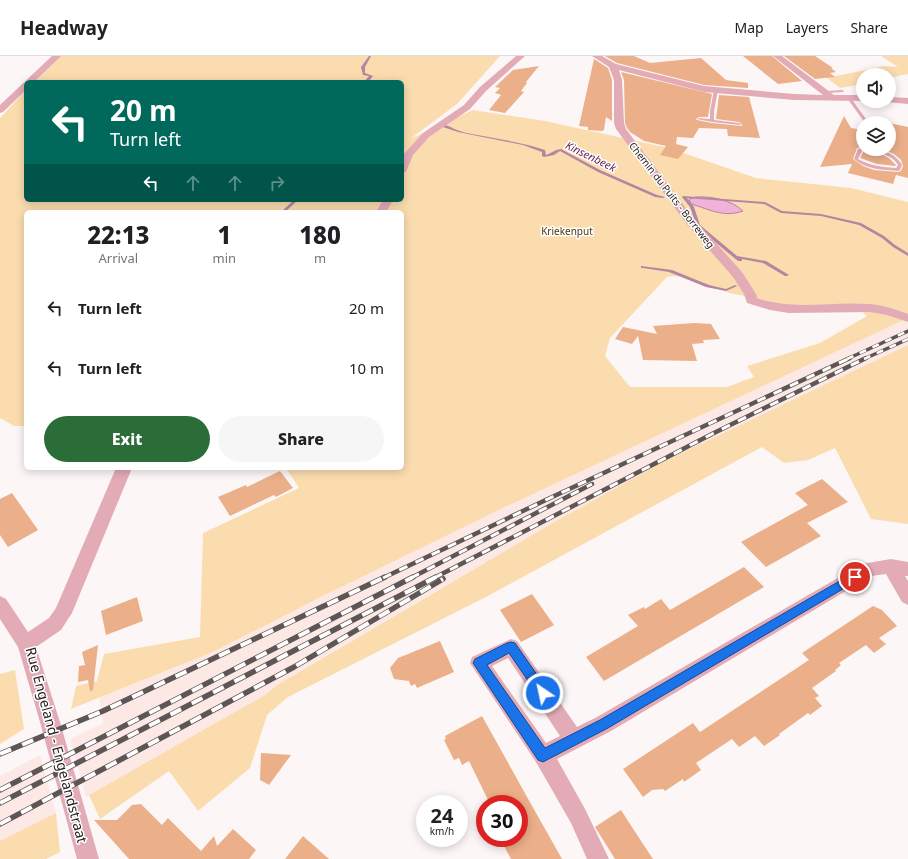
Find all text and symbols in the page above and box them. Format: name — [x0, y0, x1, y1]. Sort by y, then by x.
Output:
text: Headway — [20, 15, 108, 41]
text: Map — [735, 18, 764, 37]
text: Layers — [786, 18, 828, 37]
text: Share — [850, 18, 888, 37]
map controls — [856, 68, 896, 156]
button: sound — [856, 68, 896, 108]
text: 20 m — [110, 91, 177, 129]
icon: left — [44, 96, 96, 148]
button: layers — [856, 116, 896, 156]
text: Turn left — [110, 127, 181, 151]
water label: Kinsenbeek — [563, 137, 619, 175]
street label: Chemin du Puits - Borreweg — [626, 139, 718, 251]
icon: left — [140, 172, 162, 194]
icon: ahead — [182, 172, 204, 194]
icon: ahead — [224, 172, 246, 194]
icon: right — [266, 172, 288, 194]
text: 22:13 — [87, 218, 149, 251]
text: 1 — [217, 218, 231, 251]
text: 180 — [299, 218, 341, 251]
park label: Kriekenput — [541, 224, 593, 238]
text: Arrival — [98, 249, 138, 267]
text: min — [213, 249, 236, 267]
text: m — [314, 249, 326, 267]
icon: left — [44, 297, 66, 319]
text: Turn left — [78, 298, 142, 318]
text: 20 m — [349, 298, 384, 318]
icon: left — [44, 357, 66, 379]
text: Turn left — [78, 358, 142, 378]
text: 10 m — [349, 358, 384, 378]
button: Exit — [44, 416, 210, 462]
button: Share — [218, 416, 384, 462]
pin — [838, 560, 872, 594]
icon: arrive — [844, 566, 866, 588]
street label: Rue Engeland - Engelandstraat — [22, 645, 92, 845]
position arrow — [522, 672, 564, 714]
speed limit sign: 30 — [476, 795, 528, 847]
text: 24 — [431, 802, 453, 829]
text: km/h — [430, 824, 454, 838]

